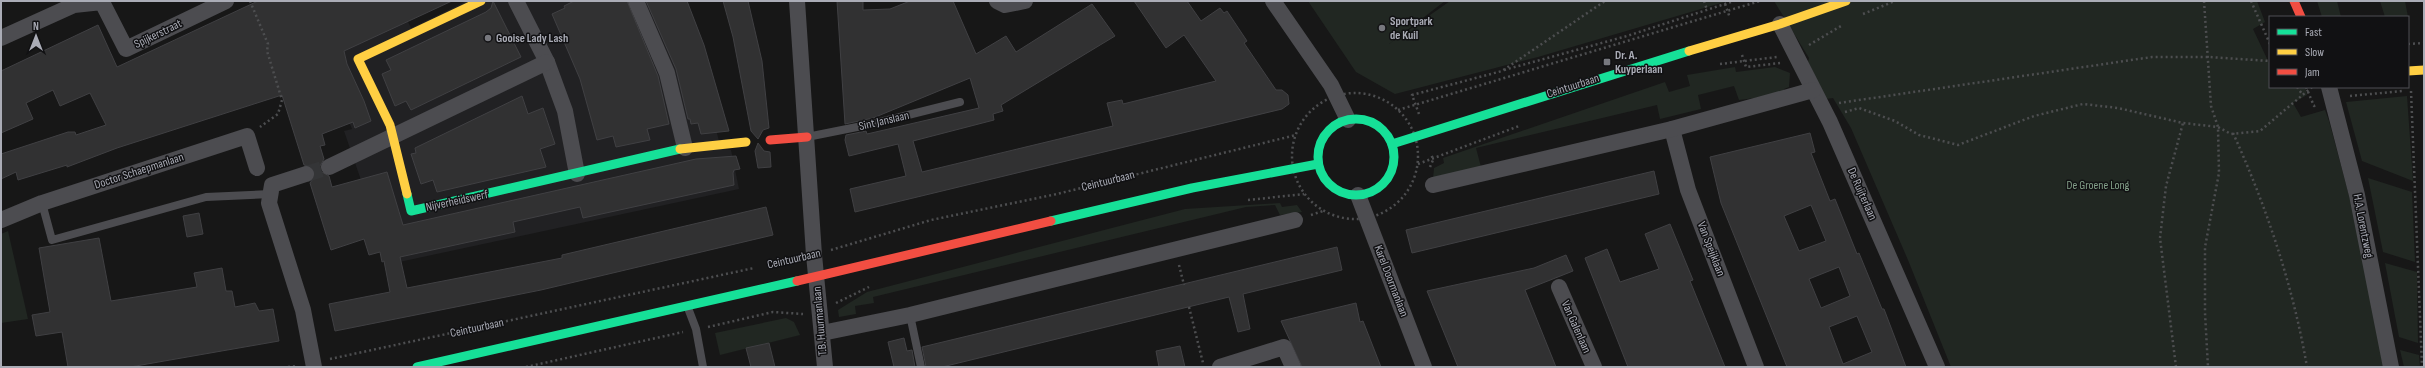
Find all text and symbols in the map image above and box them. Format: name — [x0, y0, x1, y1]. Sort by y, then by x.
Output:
place label: Sportpark de Kuil — [1390, 14, 1433, 43]
north arrow — [16, 16, 56, 56]
street label: Spijkerstraat — [132, 16, 185, 52]
legend — [2269, 16, 2409, 88]
text: N — [33, 20, 39, 33]
marker: Sportpark de Kuil — [1377, 23, 1387, 33]
text: Fast — [2305, 25, 2322, 40]
place label: Gooise Lady Lash — [496, 31, 568, 46]
marker: Gooise Lady Lash — [483, 33, 493, 43]
text: Slow — [2305, 45, 2324, 60]
place label: Dr. A. Kuyperlaan — [1615, 48, 1663, 77]
marker: Dr. A. Kuyperlaan — [1602, 57, 1612, 67]
text: Jam — [2304, 65, 2320, 80]
street label: Ceintuurbaan — [1545, 70, 1601, 102]
street label: Sint Janslaan — [857, 108, 911, 134]
street label: Doctor Schaepmanlaan — [92, 149, 186, 193]
street label: De Ruijterlaan — [1844, 165, 1880, 223]
street label: Ceintuurbaan — [1080, 167, 1136, 195]
park label: De Groene Long — [2067, 178, 2130, 193]
street label: Nijverheidswerf — [424, 187, 490, 215]
street label: H.A. Lorentzweg — [2349, 193, 2377, 259]
street label: Van Speijklaan — [1694, 220, 1728, 278]
street label: Karel Doormanlaan — [1370, 243, 1412, 319]
street label: Ceintuurbaan — [766, 246, 822, 272]
street label: T.B. Huurmanlaan — [810, 286, 830, 356]
street label: Van Galenlaan — [1558, 298, 1594, 356]
street label: Ceintuurbaan — [449, 315, 505, 341]

